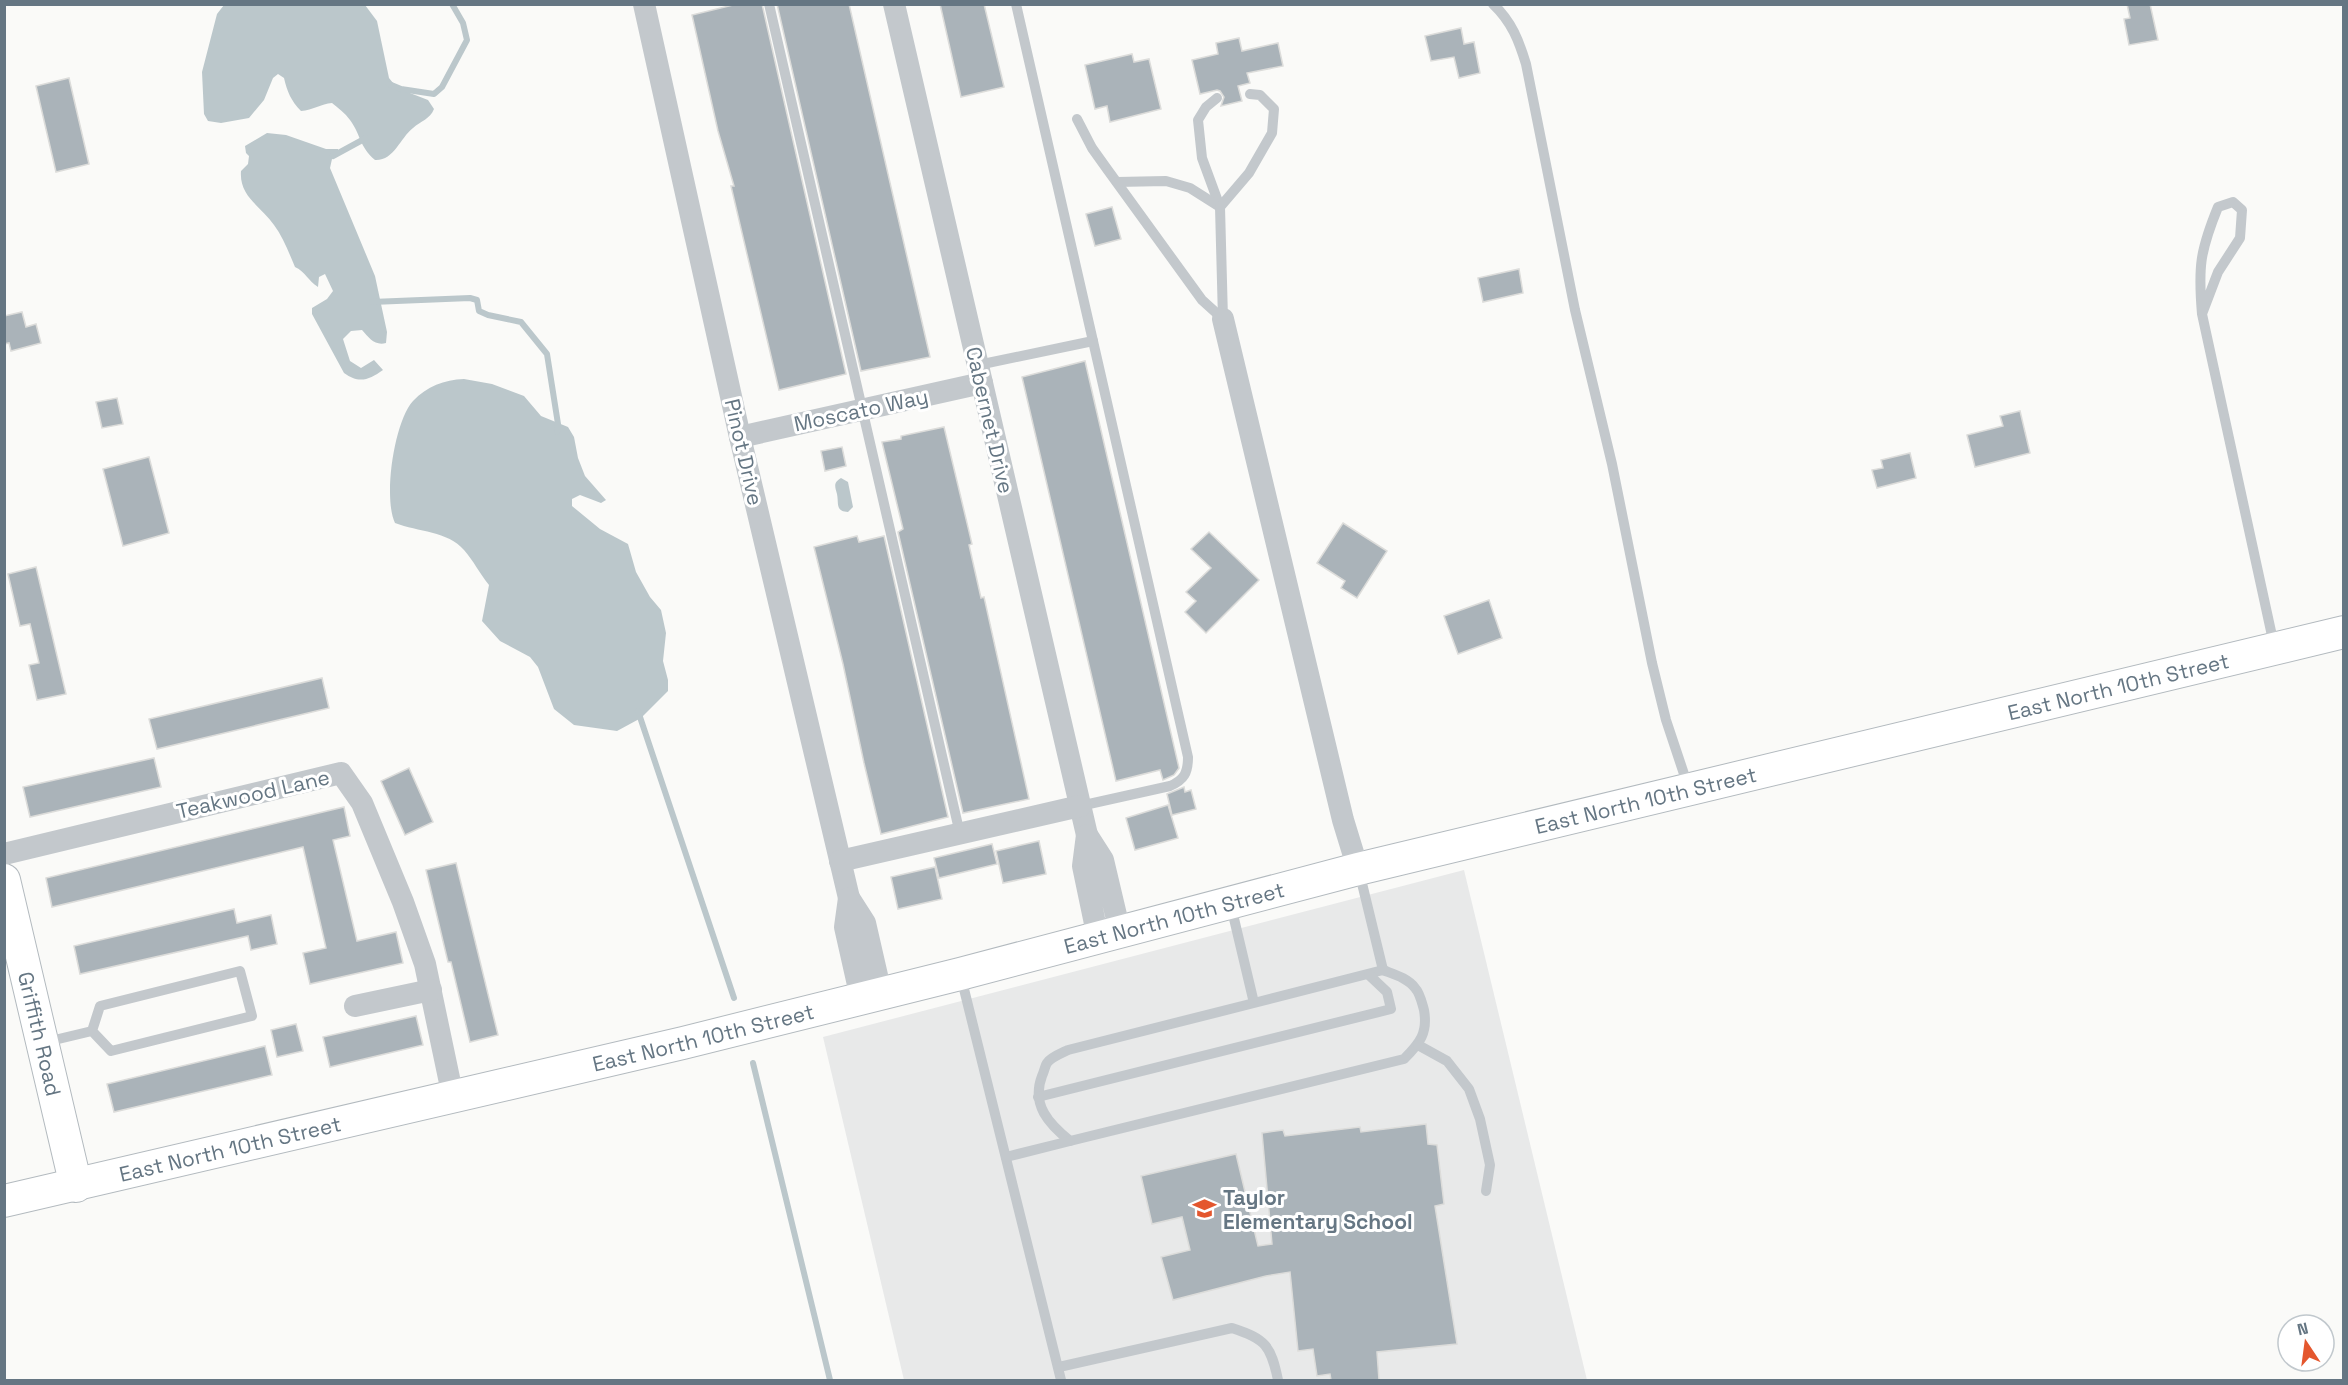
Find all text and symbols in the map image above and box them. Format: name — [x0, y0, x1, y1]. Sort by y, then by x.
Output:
street label: Cabernet Drive — [960, 344, 1020, 496]
street label: Moscato Way — [791, 383, 931, 437]
street label: Pinot Drive — [719, 396, 769, 508]
street label: East North 10th Street — [2005, 647, 2232, 726]
street label: East North 10th Street — [1532, 760, 1759, 840]
street label: Teakwood Lane — [174, 763, 332, 825]
street label: East North 10th Street — [1061, 876, 1287, 960]
street label: Griffith Road — [12, 969, 68, 1099]
street label: East North 10th Street — [590, 997, 817, 1077]
street label: East North 10th Street — [116, 1110, 344, 1187]
place label: Taylor Elementary School — [1223, 1184, 1413, 1235]
school or university icon: Taylor Elementary School — [1192, 1196, 1218, 1222]
north arrow — [2276, 1313, 2336, 1373]
text: N — [2295, 1317, 2310, 1340]

